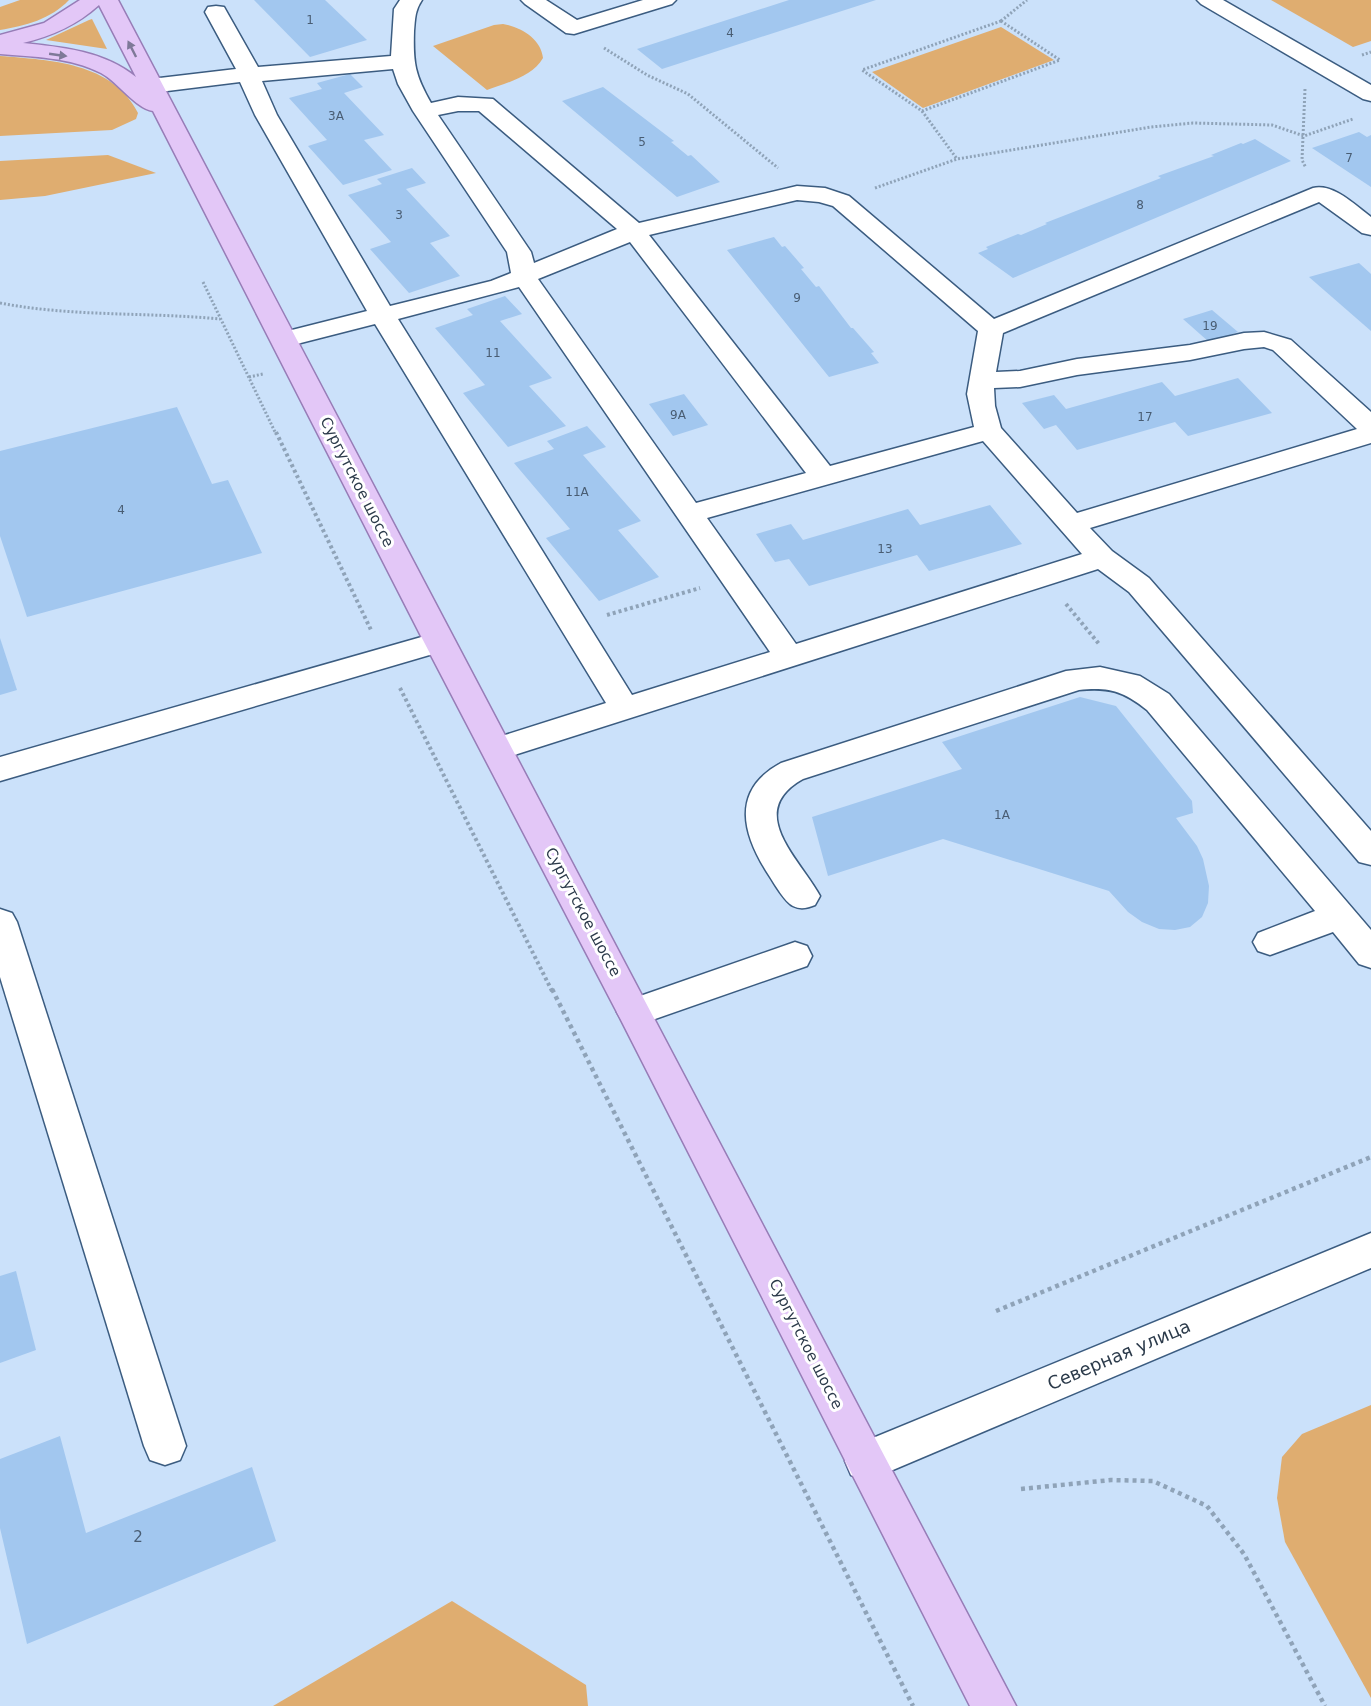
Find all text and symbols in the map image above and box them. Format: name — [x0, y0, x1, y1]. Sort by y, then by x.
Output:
house number: 1 — [306, 13, 314, 27]
house number: 4 — [726, 26, 734, 40]
one-way arrow — [128, 41, 137, 58]
one-way arrow — [49, 50, 68, 59]
house number: 3А — [328, 109, 345, 123]
house number: 5 — [638, 135, 646, 149]
house number: 7 — [1345, 151, 1353, 165]
house number: 8 — [1136, 198, 1144, 212]
house number: 3 — [395, 208, 403, 222]
house number: 9 — [793, 291, 801, 305]
house number: 19 — [1202, 319, 1218, 333]
house number: 11 — [485, 346, 501, 360]
house number: 9А — [670, 408, 687, 422]
house number: 17 — [1137, 410, 1153, 424]
street label: Сургутское шоссе — [316, 414, 398, 550]
house number: 11А — [565, 485, 590, 499]
house number: 4 — [117, 503, 125, 517]
house number: 13 — [877, 542, 893, 556]
house number: 1А — [994, 808, 1011, 822]
street label: Сургутское шоссе — [541, 844, 625, 980]
street label: Сургутское шоссе — [765, 1276, 847, 1412]
street label: Северная улица — [1044, 1315, 1193, 1394]
house number: 2 — [133, 1528, 143, 1546]

